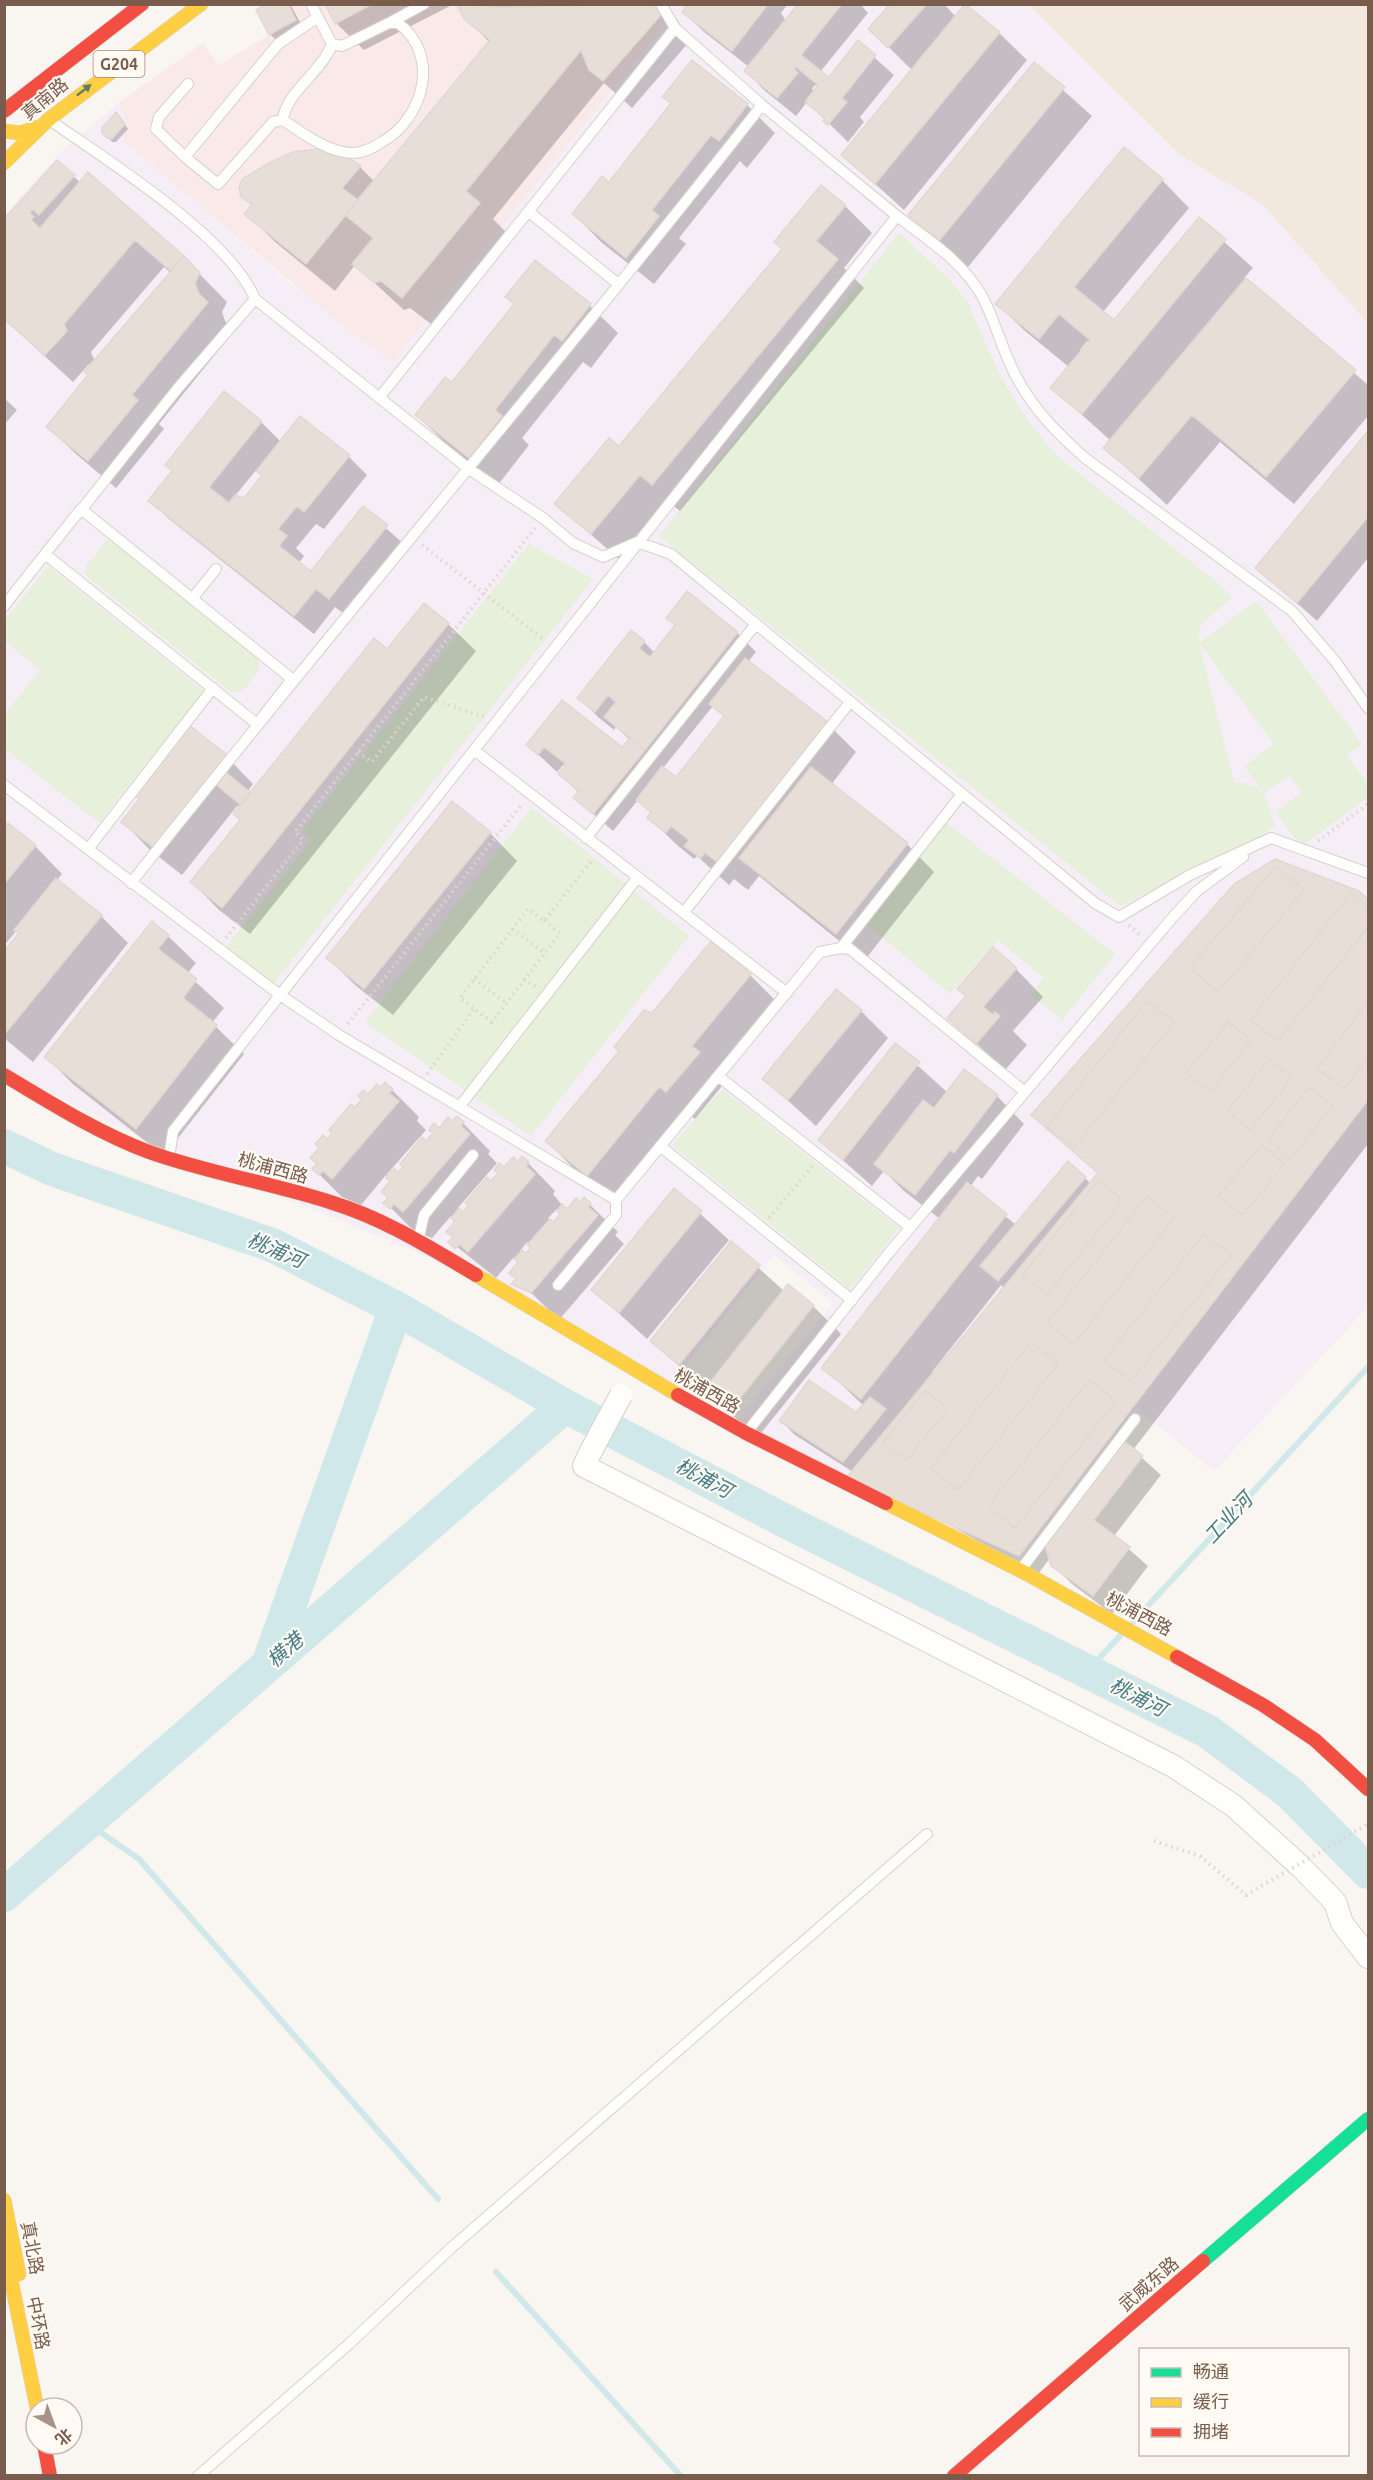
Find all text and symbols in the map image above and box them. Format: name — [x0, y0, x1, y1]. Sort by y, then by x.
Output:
road number: G204 — [94, 51, 144, 77]
street label: 真南路 — [17, 73, 71, 123]
one-way arrow — [76, 84, 92, 97]
street label: 桃浦西路 — [236, 1148, 311, 1186]
water label: 桃浦河 — [244, 1227, 312, 1273]
street label: 桃浦西路 — [671, 1364, 744, 1416]
water label: 桃浦河 — [672, 1453, 740, 1504]
water label: 工业河 — [1199, 1485, 1259, 1547]
street label: 桃浦西路 — [1103, 1587, 1176, 1639]
water label: 横港 — [262, 1626, 310, 1671]
water label: 桃浦河 — [1106, 1673, 1174, 1722]
street label: 真北路 — [18, 2219, 48, 2276]
street label: 武威东路 — [1115, 2252, 1182, 2314]
street label: 中环路 — [24, 2294, 54, 2351]
legend — [1139, 2348, 1349, 2456]
text: 畅通 — [1193, 2361, 1229, 2381]
text: 缓行 — [1193, 2391, 1229, 2411]
north arrow — [24, 2396, 84, 2456]
text: 拥堵 — [1193, 2421, 1229, 2441]
text: 北 — [52, 2425, 76, 2449]

